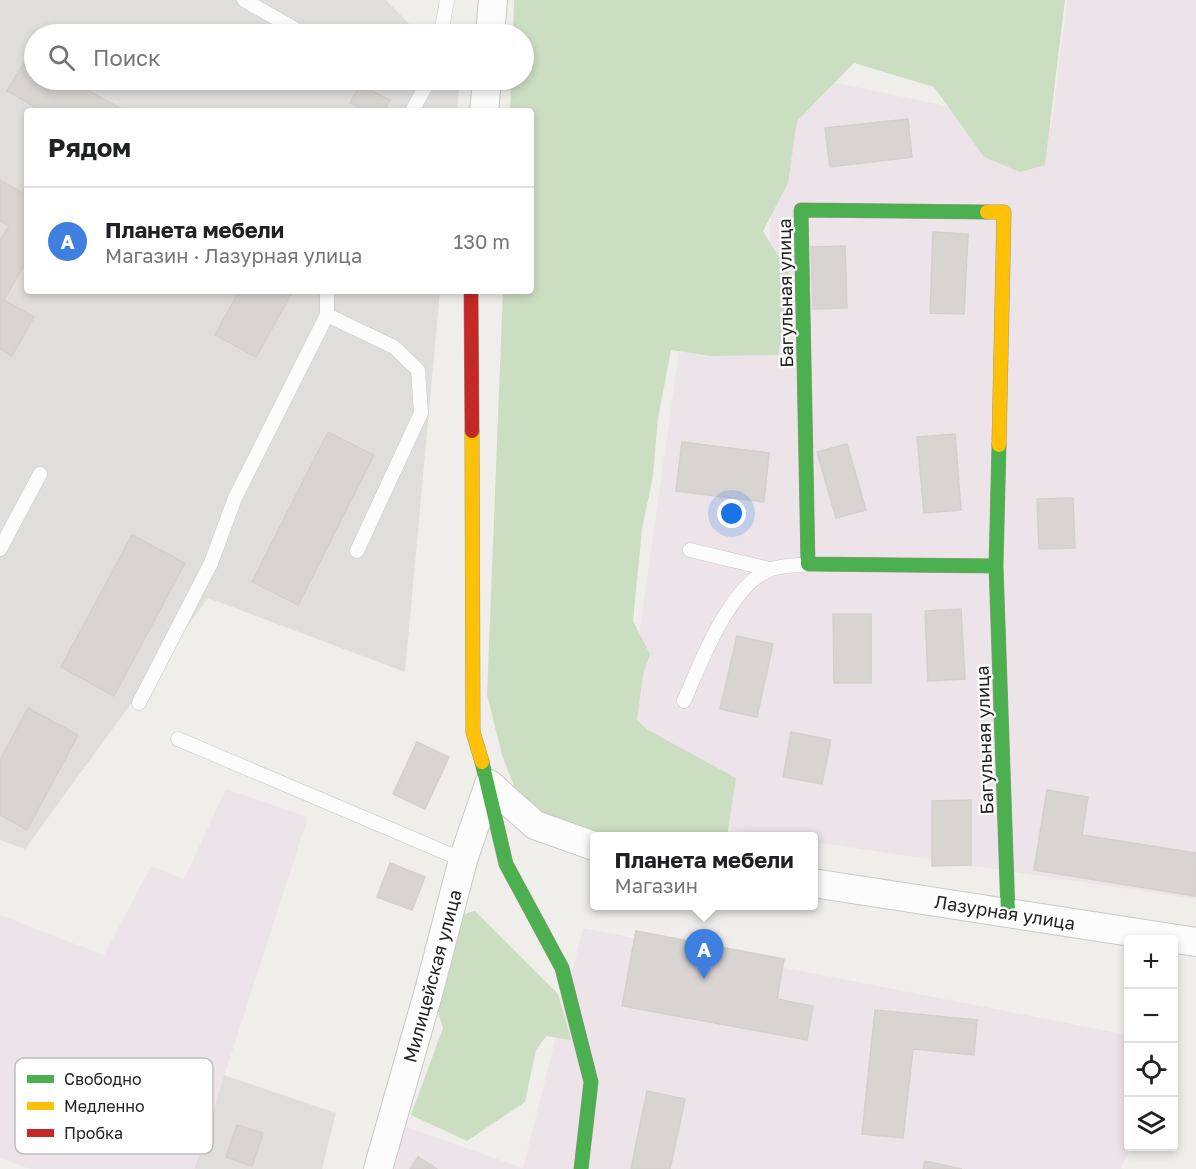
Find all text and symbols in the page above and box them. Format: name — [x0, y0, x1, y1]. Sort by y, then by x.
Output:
search box — [24, 24, 534, 90]
icon: search — [45, 41, 78, 74]
text: Поиск — [93, 44, 161, 71]
text: Рядом — [48, 132, 131, 163]
text: Планета мебели — [105, 216, 284, 243]
street label: Багульная улица — [773, 218, 797, 368]
text: A — [60, 229, 75, 253]
text: 130 m — [454, 229, 510, 253]
text: Магазин · Лазурная улица — [105, 243, 362, 267]
your location — [717, 499, 746, 528]
street label: Багульная улица — [970, 665, 998, 815]
popup — [590, 832, 818, 910]
text: Планета мебели — [614, 846, 794, 873]
text: Магазин — [614, 873, 698, 897]
street label: Милицейская улица — [398, 887, 466, 1065]
street label: Лазурная улица — [933, 890, 1077, 934]
pin: A — [684, 930, 724, 979]
map controls — [1124, 935, 1178, 1151]
button: + — [1124, 935, 1178, 989]
button: − — [1124, 989, 1178, 1043]
button: locate — [1124, 1043, 1178, 1097]
legend — [15, 1058, 213, 1154]
text: Свободно — [64, 1069, 142, 1089]
text: Медленно — [64, 1096, 145, 1116]
button: layers — [1124, 1097, 1178, 1151]
text: Пробка — [64, 1123, 123, 1143]

